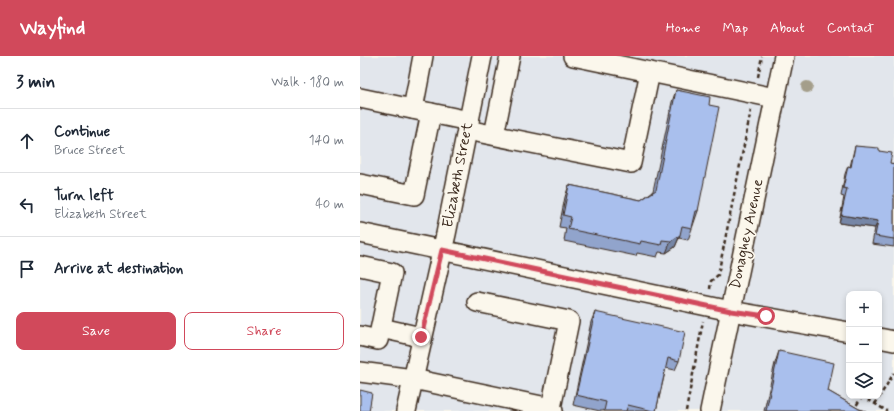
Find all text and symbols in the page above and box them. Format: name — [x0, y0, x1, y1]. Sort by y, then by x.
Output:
text: Wayfind — [20, 16, 85, 41]
text: Home — [666, 19, 700, 37]
text: Map — [722, 19, 748, 37]
text: About — [770, 19, 805, 37]
text: Contact — [827, 19, 874, 37]
text: 3 min — [16, 71, 55, 93]
text: Walk · 180 m — [271, 74, 344, 91]
street label: Elizabeth Street — [438, 121, 478, 229]
text: Continue — [54, 122, 110, 142]
icon: ahead — [16, 130, 38, 152]
text: 140 m — [309, 132, 344, 149]
text: Bruce Street — [54, 142, 125, 159]
street label: Donaghey Avenue — [726, 177, 769, 291]
text: Turn left — [54, 186, 114, 206]
icon: left — [16, 194, 38, 216]
text: 40 m — [315, 196, 344, 213]
text: Elizabeth Street — [54, 206, 147, 223]
icon: arrive — [16, 258, 38, 280]
text: Arrive at destination — [54, 259, 183, 279]
map controls — [846, 291, 882, 399]
button: + — [846, 291, 882, 327]
route start — [757, 307, 775, 325]
button: Save — [16, 312, 176, 350]
button: Share — [184, 312, 344, 350]
button: − — [846, 327, 882, 363]
route end — [412, 328, 430, 346]
button: layers — [846, 363, 882, 399]

